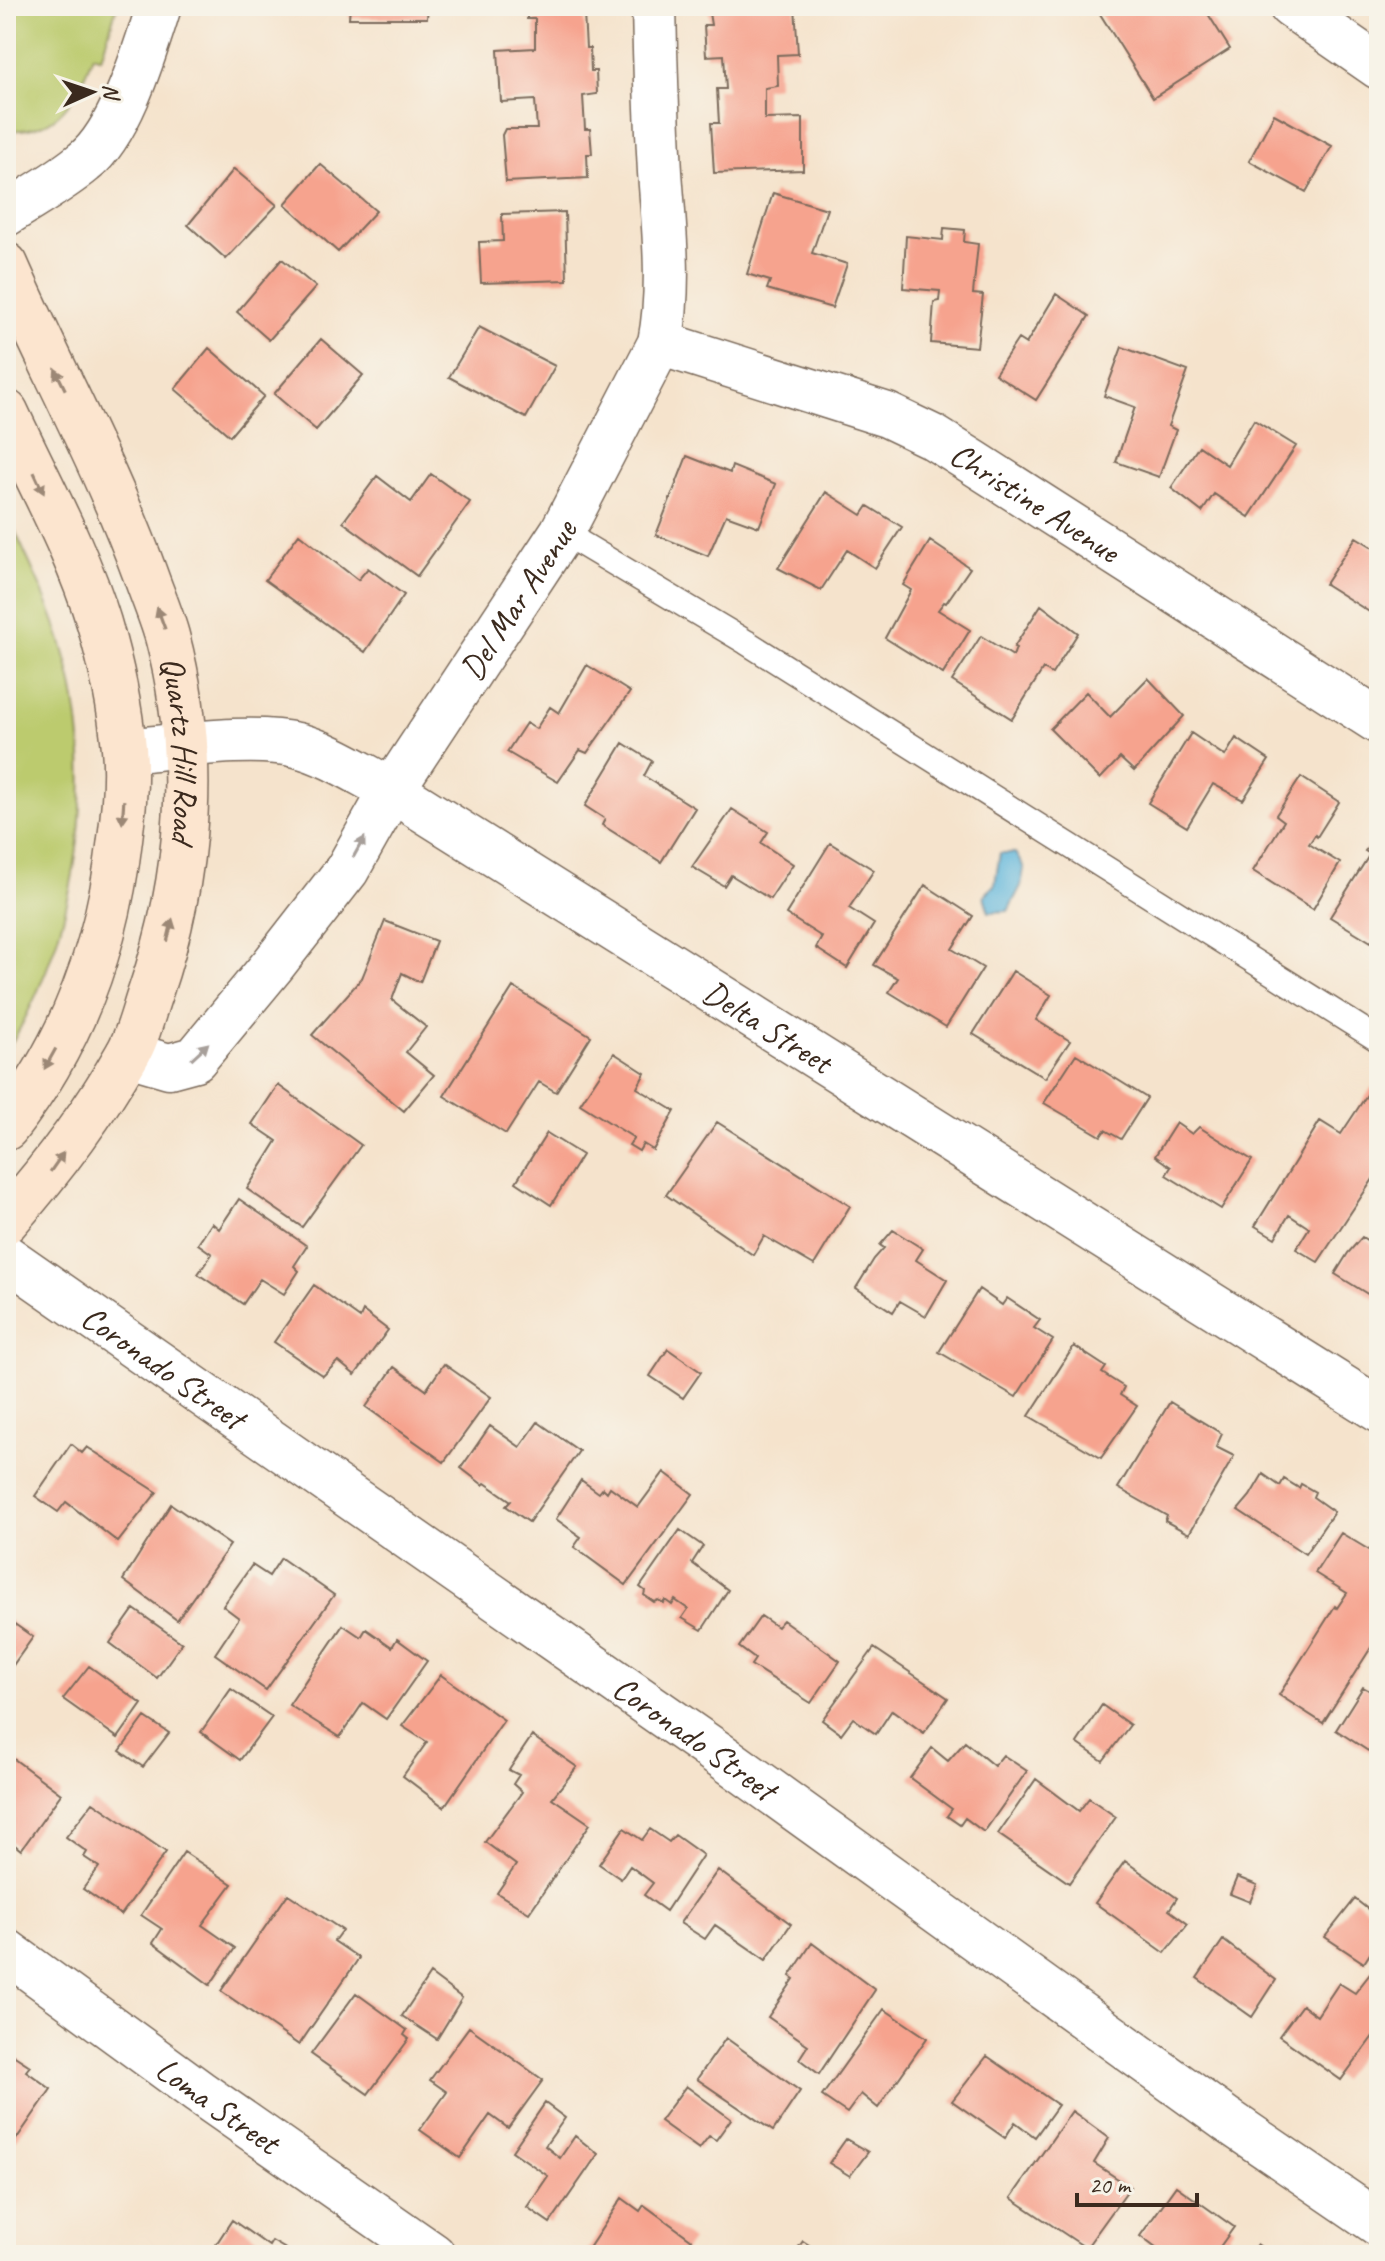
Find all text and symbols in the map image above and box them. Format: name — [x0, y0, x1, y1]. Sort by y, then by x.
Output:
north arrow — [52, 52, 132, 132]
text: N — [97, 83, 125, 102]
one-way arrow — [53, 367, 67, 391]
street label: Christine Avenue — [942, 432, 1129, 573]
one-way arrow — [32, 472, 46, 495]
street label: Del Mar Avenue — [450, 512, 587, 688]
one-way arrow — [154, 606, 167, 630]
street label: Quartz Hill Road — [151, 653, 207, 849]
one-way arrow — [116, 800, 129, 825]
one-way arrow — [353, 836, 366, 859]
one-way arrow — [164, 918, 177, 943]
street label: Delta Street — [695, 970, 843, 1085]
one-way arrow — [190, 1043, 209, 1061]
one-way arrow — [43, 1047, 57, 1070]
one-way arrow — [49, 1151, 64, 1172]
street label: Coronado Street — [73, 1295, 257, 1442]
street label: Coronado Street — [605, 1666, 788, 1813]
street label: Loma Street — [148, 2047, 291, 2166]
scale bar — [1077, 2157, 1197, 2207]
text: 20 m — [1089, 2170, 1132, 2200]

